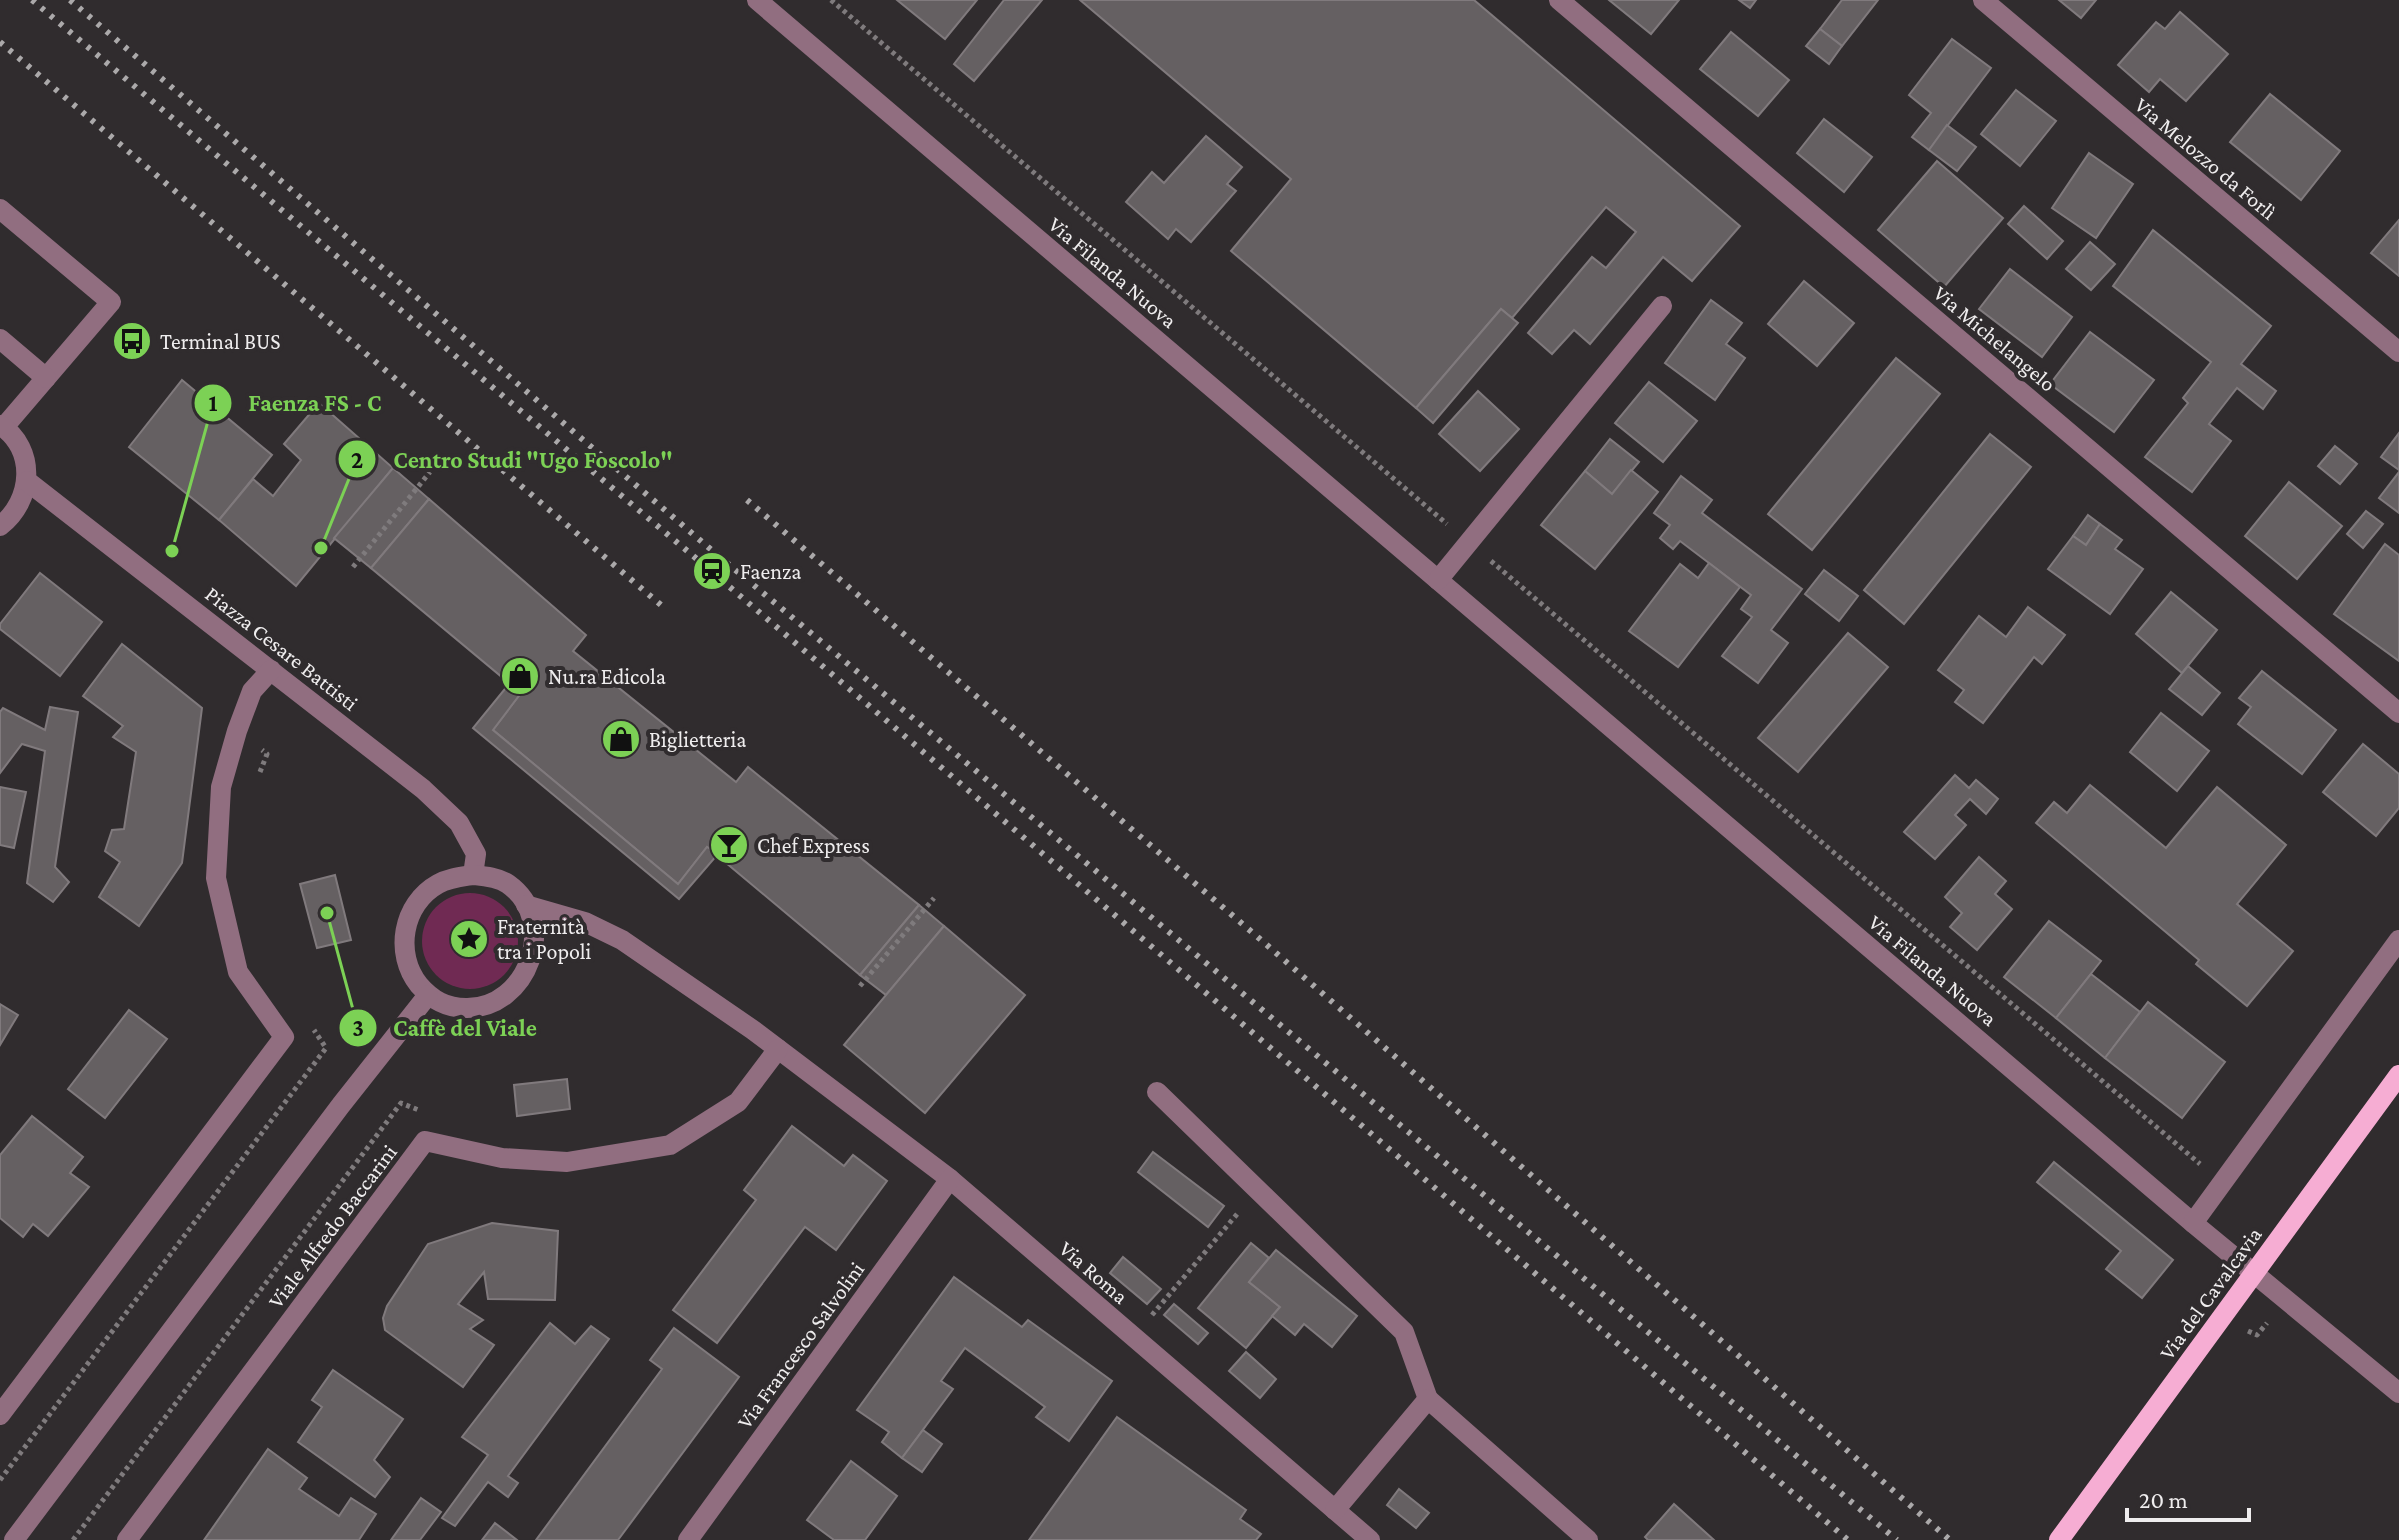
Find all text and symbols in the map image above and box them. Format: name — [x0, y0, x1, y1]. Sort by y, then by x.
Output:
street label: Via Melozzo da Forlì — [2130, 92, 2282, 225]
street label: Via Filanda Nuova — [1044, 212, 1182, 333]
street label: Via Michelangelo — [1929, 280, 2061, 397]
bus stop icon: Terminal BUS — [111, 320, 153, 362]
place label: Terminal BUS — [160, 329, 281, 354]
callout: Faenza FS - C — [193, 379, 398, 427]
text: 1 — [209, 389, 218, 416]
text: Faenza FS - C — [248, 389, 382, 416]
callout: Centro Studi "Ugo Foscolo" — [337, 435, 688, 483]
text: 2 — [351, 446, 363, 473]
text: Centro Studi "Ugo Foscolo" — [393, 446, 673, 473]
station icon: Faenza — [691, 550, 733, 592]
place label: Faenza — [740, 559, 802, 584]
street label: Piazza Cesare Battisti — [200, 581, 363, 716]
shop icon: Nu.ra Edicola — [499, 655, 541, 697]
place label: Nu.ra Edicola — [548, 664, 666, 689]
shop icon: Biglietteria — [600, 718, 642, 760]
place label: Biglietteria — [649, 727, 746, 752]
bar icon: Chef Express — [708, 824, 750, 866]
place label: Chef Express — [757, 833, 870, 858]
street label: Via Filanda Nuova — [1864, 910, 2002, 1031]
place label: Fraternità tra i Popoli — [497, 914, 592, 964]
place icon: Fraternità tra i Popoli — [448, 918, 490, 960]
callout: Caffè del Viale — [338, 1004, 553, 1052]
text: 3 — [352, 1014, 364, 1041]
text: Caffè del Viale — [393, 1014, 537, 1041]
street label: Viale Alfredo Baccarini — [263, 1140, 402, 1313]
street label: Via del Cavalcavia — [2154, 1222, 2267, 1364]
street label: Via Roma — [1054, 1236, 1133, 1309]
street label: Via Francesco Salvolini — [732, 1257, 869, 1434]
scale bar — [2127, 1472, 2249, 1522]
text: 20 m — [2139, 1486, 2188, 1513]

